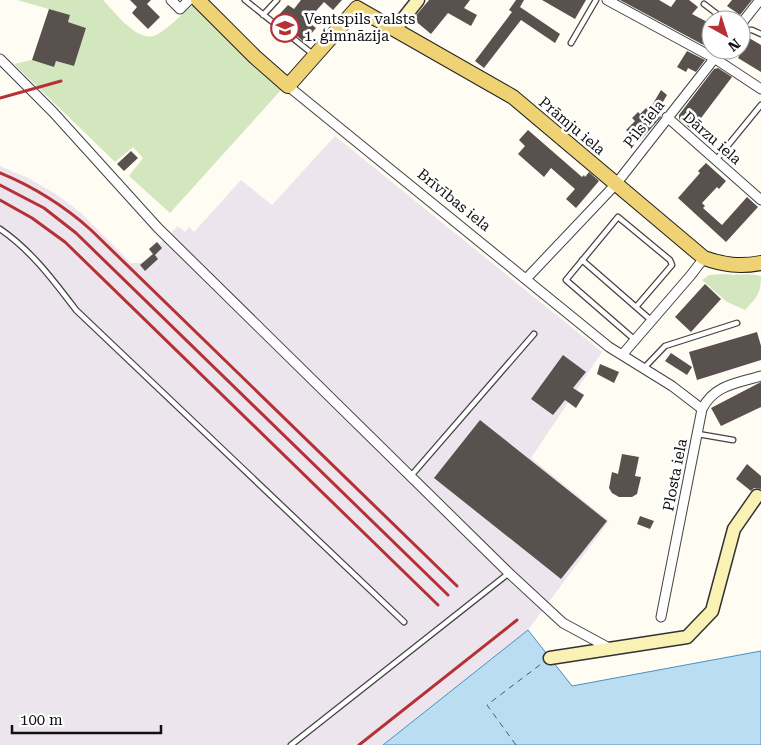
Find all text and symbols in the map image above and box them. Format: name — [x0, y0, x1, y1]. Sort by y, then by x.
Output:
place label: Ventspils valsts 1. ģimnāzija — [304, 10, 415, 45]
north arrow — [701, 10, 751, 60]
school or university icon: Ventspils valsts 1. ģimnāzija — [270, 13, 300, 43]
text: N — [725, 35, 743, 55]
street label: Prāmju iela — [535, 93, 609, 159]
street label: Pils iela — [620, 97, 668, 151]
street label: Dārzu iela — [679, 108, 745, 168]
street label: Brīvības iela — [414, 165, 494, 235]
street label: Plosta iela — [659, 437, 691, 513]
scale bar — [12, 702, 161, 734]
text: 100 m — [20, 711, 63, 729]

